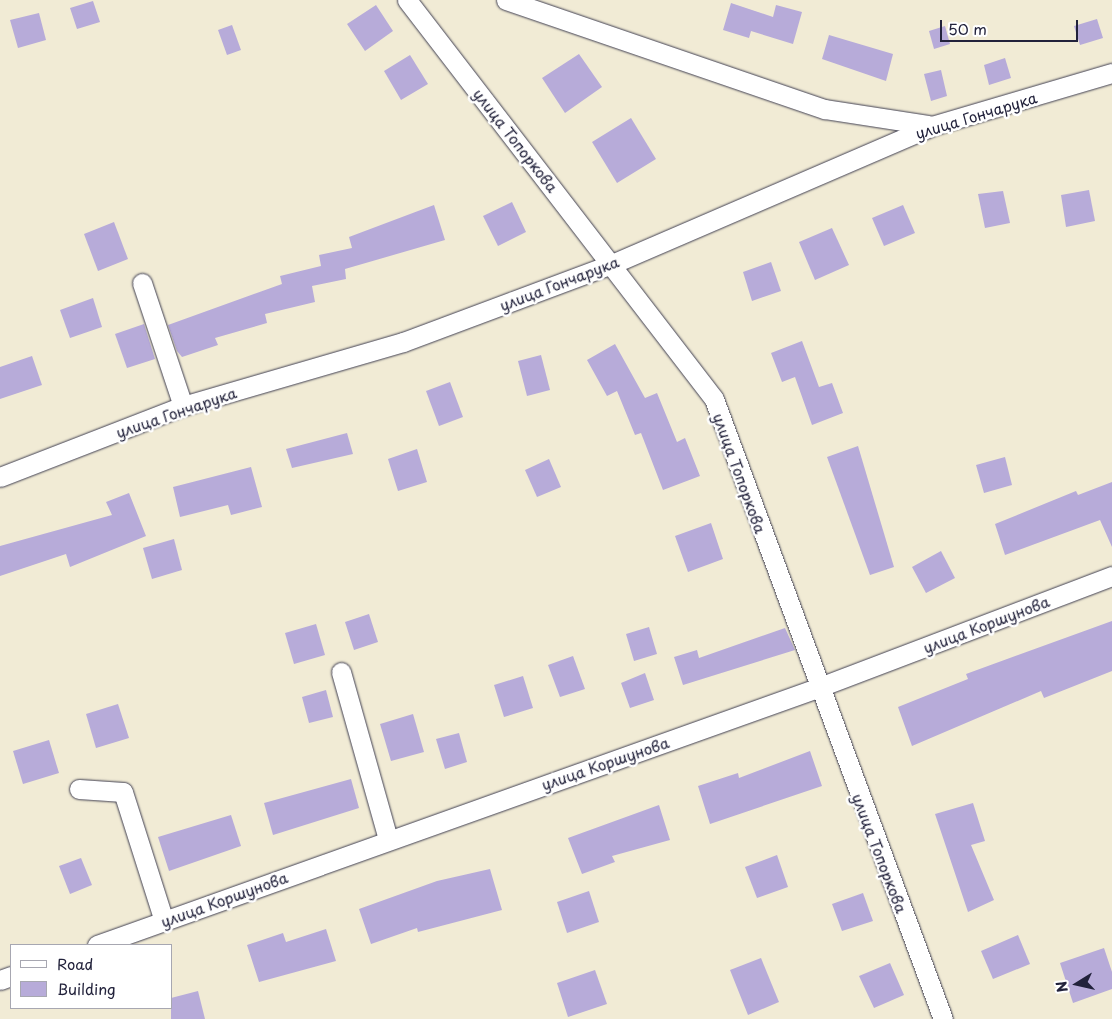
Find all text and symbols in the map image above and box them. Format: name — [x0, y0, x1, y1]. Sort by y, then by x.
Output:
scale bar — [942, 10, 1080, 42]
text: 50 m — [948, 17, 987, 40]
street label: улица Топоркова — [470, 84, 562, 196]
street label: улица Гончарука — [913, 88, 1039, 142]
street label: улица Гончарука — [496, 252, 622, 314]
street label: улица Гончарука — [113, 383, 239, 441]
street label: улица Топоркова — [710, 410, 770, 536]
street label: улица Коршунова — [920, 591, 1052, 657]
street label: улица Коршунова — [538, 733, 672, 793]
street label: улица Топоркова — [849, 790, 911, 916]
street label: улица Коршунова — [158, 868, 290, 930]
legend — [10, 944, 172, 1009]
text: Road — [57, 952, 93, 975]
north arrow — [1052, 959, 1102, 1009]
text: Building — [57, 977, 116, 1000]
text: N — [1050, 979, 1073, 994]

